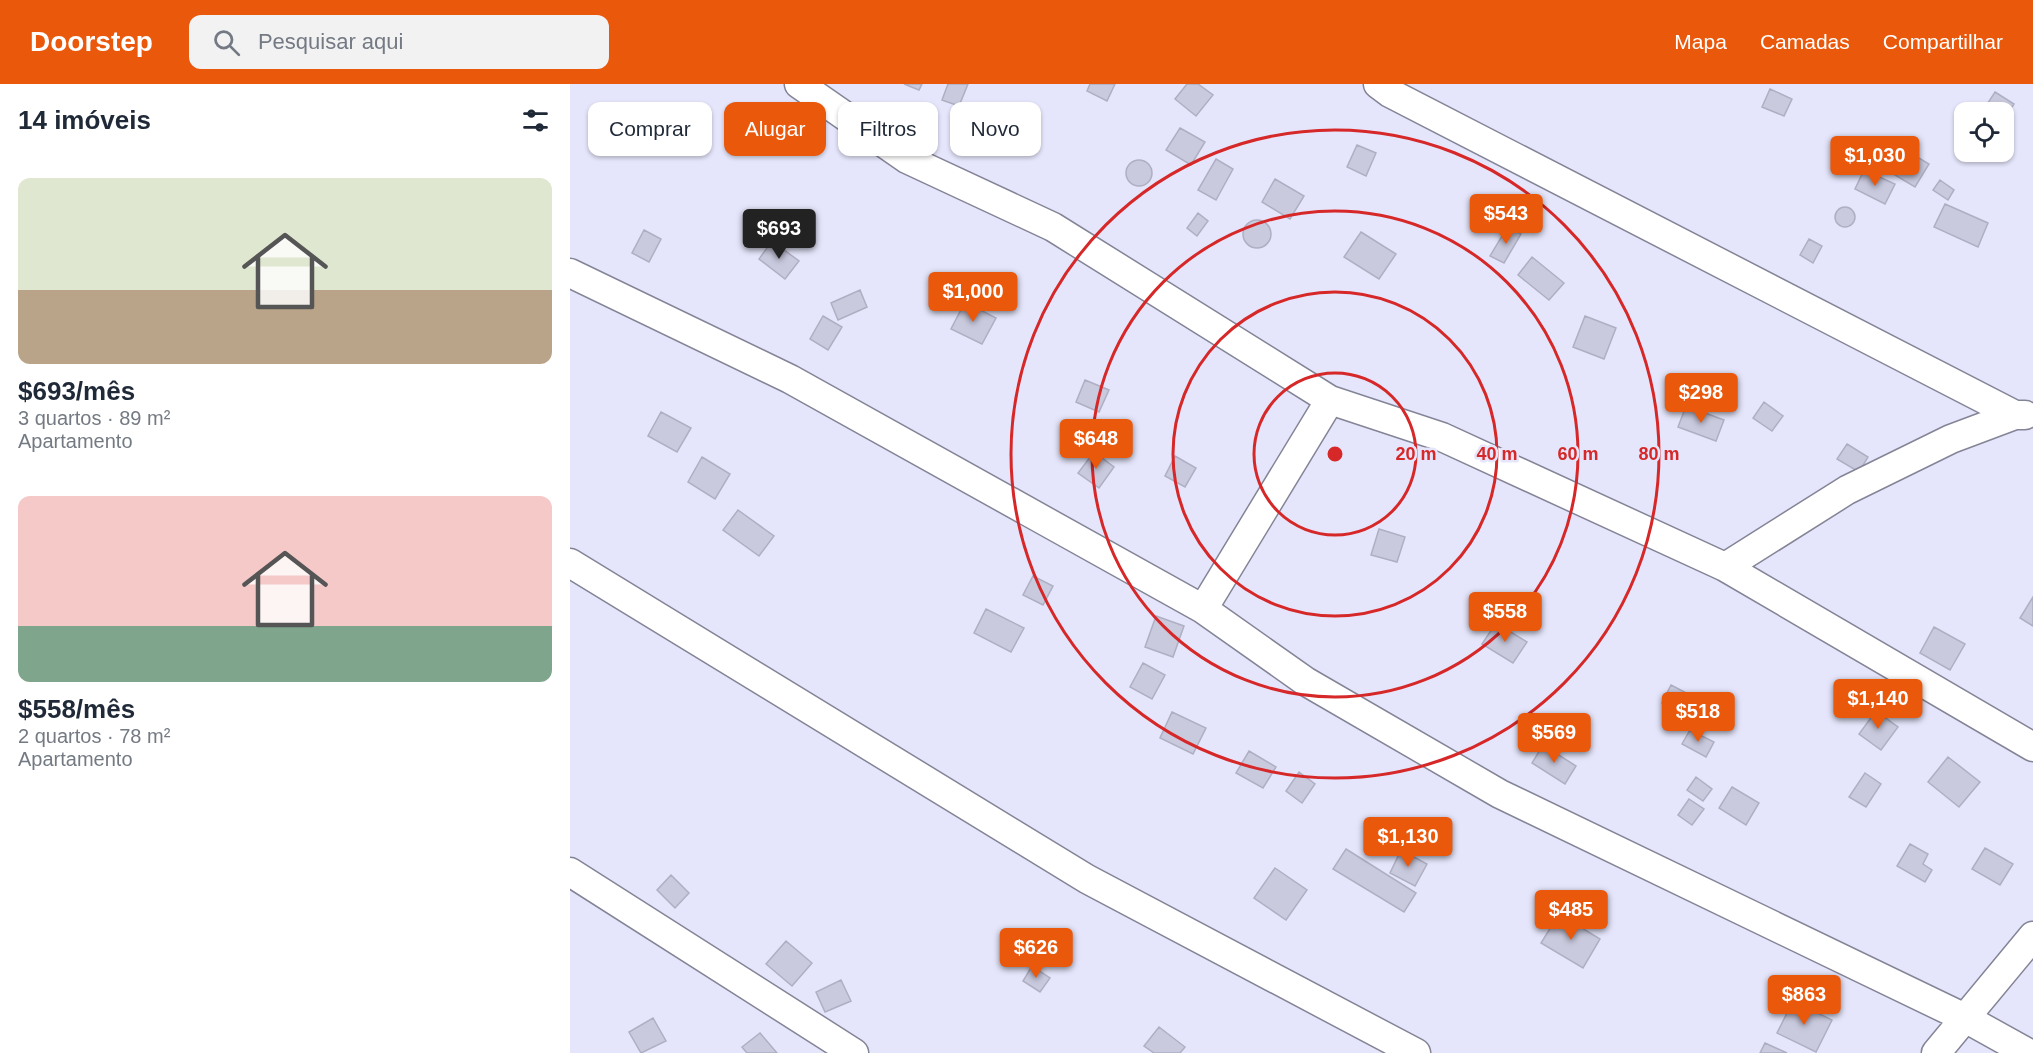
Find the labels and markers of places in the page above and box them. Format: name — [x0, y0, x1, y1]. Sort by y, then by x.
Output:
pin: $1,030 — [1826, 136, 1924, 187]
pin: $543 — [1470, 194, 1542, 245]
pin: $693 — [743, 209, 815, 260]
pin: $1,000 — [924, 272, 1022, 323]
pin: $298 — [1665, 373, 1737, 424]
pin: $648 — [1060, 419, 1132, 470]
centre of rings — [1325, 444, 1345, 464]
pin: $558 — [1469, 592, 1541, 643]
pin: $1,140 — [1829, 679, 1927, 730]
pin: $518 — [1662, 692, 1734, 743]
pin: $569 — [1518, 713, 1590, 764]
pin: $1,130 — [1359, 817, 1457, 868]
pin: $485 — [1535, 890, 1607, 941]
pin: $626 — [1000, 928, 1072, 979]
pin: $863 — [1768, 975, 1840, 1026]

